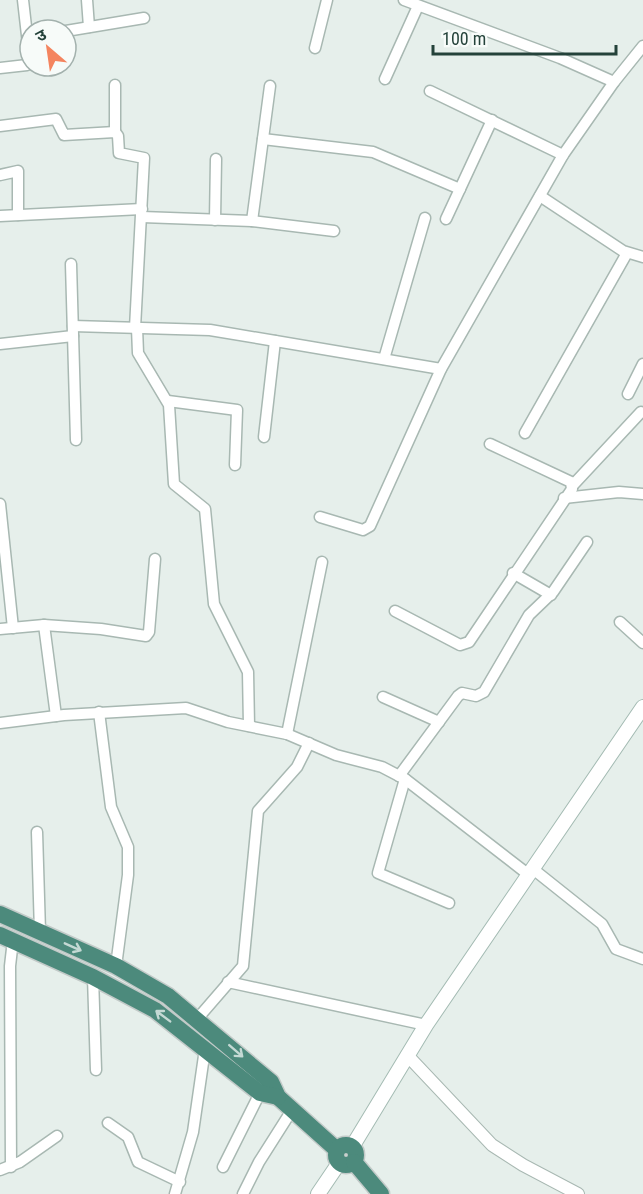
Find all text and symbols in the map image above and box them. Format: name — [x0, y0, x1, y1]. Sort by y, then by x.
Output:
north arrow — [18, 18, 78, 78]
scale bar — [433, 18, 616, 56]
text: उ — [32, 24, 50, 46]
text: 100 m — [442, 28, 486, 49]
one-way arrow — [63, 941, 81, 953]
one-way arrow — [155, 1009, 171, 1022]
one-way arrow — [228, 1044, 243, 1058]

